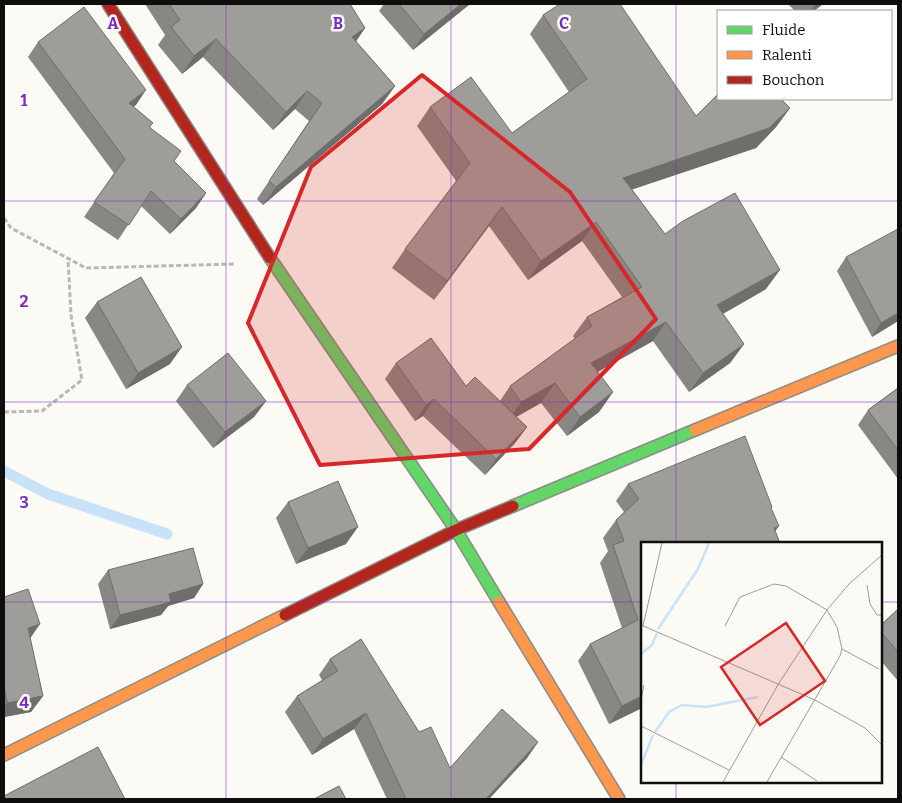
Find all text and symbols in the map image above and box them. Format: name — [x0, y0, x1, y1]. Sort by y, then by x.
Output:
legend — [717, 10, 892, 100]
text: A — [107, 14, 119, 33]
text: B — [333, 14, 343, 33]
text: C — [559, 14, 569, 33]
text: Fluide — [762, 21, 805, 39]
text: Ralenti — [762, 46, 812, 64]
text: Bouchon — [762, 71, 825, 89]
text: 1 — [21, 91, 28, 110]
text: 2 — [19, 292, 29, 311]
text: 3 — [19, 493, 29, 512]
inset map — [641, 542, 882, 783]
text: 4 — [19, 693, 29, 712]

